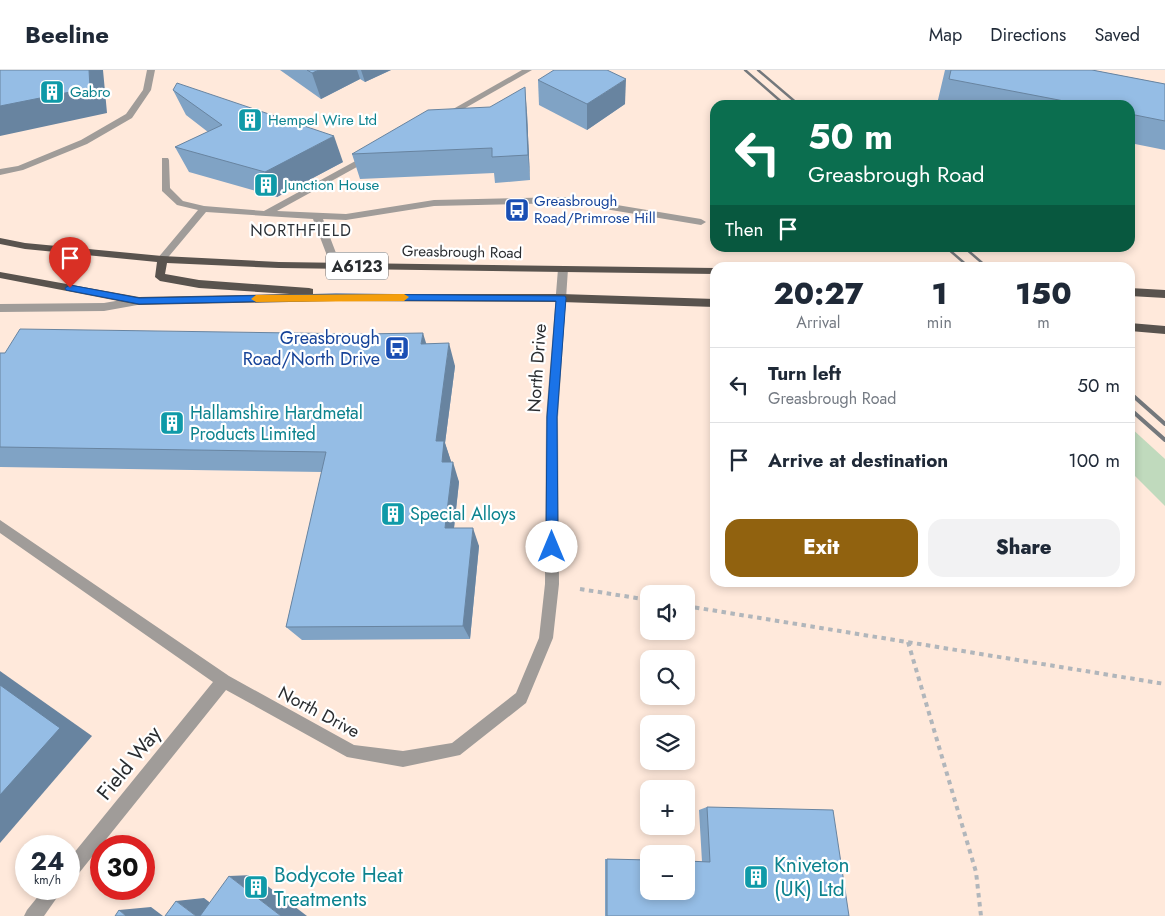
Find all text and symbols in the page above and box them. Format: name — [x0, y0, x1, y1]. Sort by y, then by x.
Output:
text: Beeline — [25, 17, 109, 52]
text: Map — [929, 22, 962, 48]
text: Directions — [990, 22, 1066, 48]
text: Saved — [1094, 22, 1140, 48]
building icon: Gabro — [39, 79, 65, 105]
place label: Gabro — [70, 81, 111, 103]
building icon: Hempel Wire Ltd — [237, 107, 263, 133]
place label: Hempel Wire Ltd — [268, 109, 377, 131]
text: 50 m — [808, 112, 893, 162]
icon: left — [725, 120, 790, 185]
text: Greasbrough Road — [808, 158, 985, 190]
building icon: Junction House — [253, 172, 279, 198]
place label: Junction House — [282, 174, 379, 196]
place label: Greasbrough Road/Primrose Hill — [534, 190, 656, 229]
bus stop icon: Greasbrough Road/Primrose Hill — [504, 197, 530, 223]
icon: arrive — [774, 215, 802, 243]
text: Then — [725, 216, 764, 243]
district label: NORTHFIELD — [250, 219, 352, 242]
pin — [49, 237, 91, 288]
street label: Greasbrough Road — [402, 240, 522, 264]
icon: arrive — [56, 244, 84, 272]
road number: A6123 — [326, 252, 388, 280]
text: 20:27 — [773, 272, 863, 315]
text: 1 — [931, 272, 947, 315]
text: 150 — [1015, 272, 1072, 315]
text: Arrival — [796, 311, 840, 334]
text: min — [927, 311, 952, 334]
text: m — [1037, 311, 1050, 334]
street label: North Drive — [521, 323, 553, 413]
place label: Greasbrough Road/North Drive — [243, 325, 380, 372]
bus stop icon: Greasbrough Road/North Drive — [384, 335, 410, 361]
text: Turn left — [768, 360, 841, 387]
icon: left — [725, 371, 753, 399]
text: 50 m — [1077, 372, 1120, 399]
text: Greasbrough Road — [768, 387, 896, 410]
place label: Hallamshire Hardmetal Products Limited — [190, 400, 363, 447]
building icon: Hallamshire Hardmetal Products Limited — [159, 410, 185, 436]
icon: arrive — [725, 446, 753, 474]
text: Arrive at destination — [768, 447, 948, 474]
text: 100 m — [1068, 447, 1120, 474]
building icon: Special Alloys — [380, 501, 406, 527]
place label: Special Alloys — [410, 501, 516, 527]
button: Exit — [725, 519, 918, 577]
button: Share — [928, 519, 1120, 577]
position arrow — [525, 520, 577, 572]
map controls — [640, 585, 695, 900]
button: sound — [640, 585, 695, 640]
button: search — [640, 650, 695, 705]
street label: North Drive — [274, 680, 364, 744]
button: layers — [640, 715, 695, 770]
street label: Field Way — [90, 719, 169, 807]
button: + — [640, 780, 695, 835]
speed limit sign: 30 — [90, 835, 155, 900]
text: 24 — [31, 843, 64, 879]
button: − — [640, 845, 695, 900]
place label: Kniveton (UK) Ltd — [774, 850, 850, 904]
place label: Bodycote Heat Treatments — [274, 860, 403, 914]
building icon: Kniveton (UK) Ltd — [743, 864, 769, 890]
text: km/h — [34, 871, 61, 889]
building icon: Bodycote Heat Treatments — [243, 874, 269, 900]

